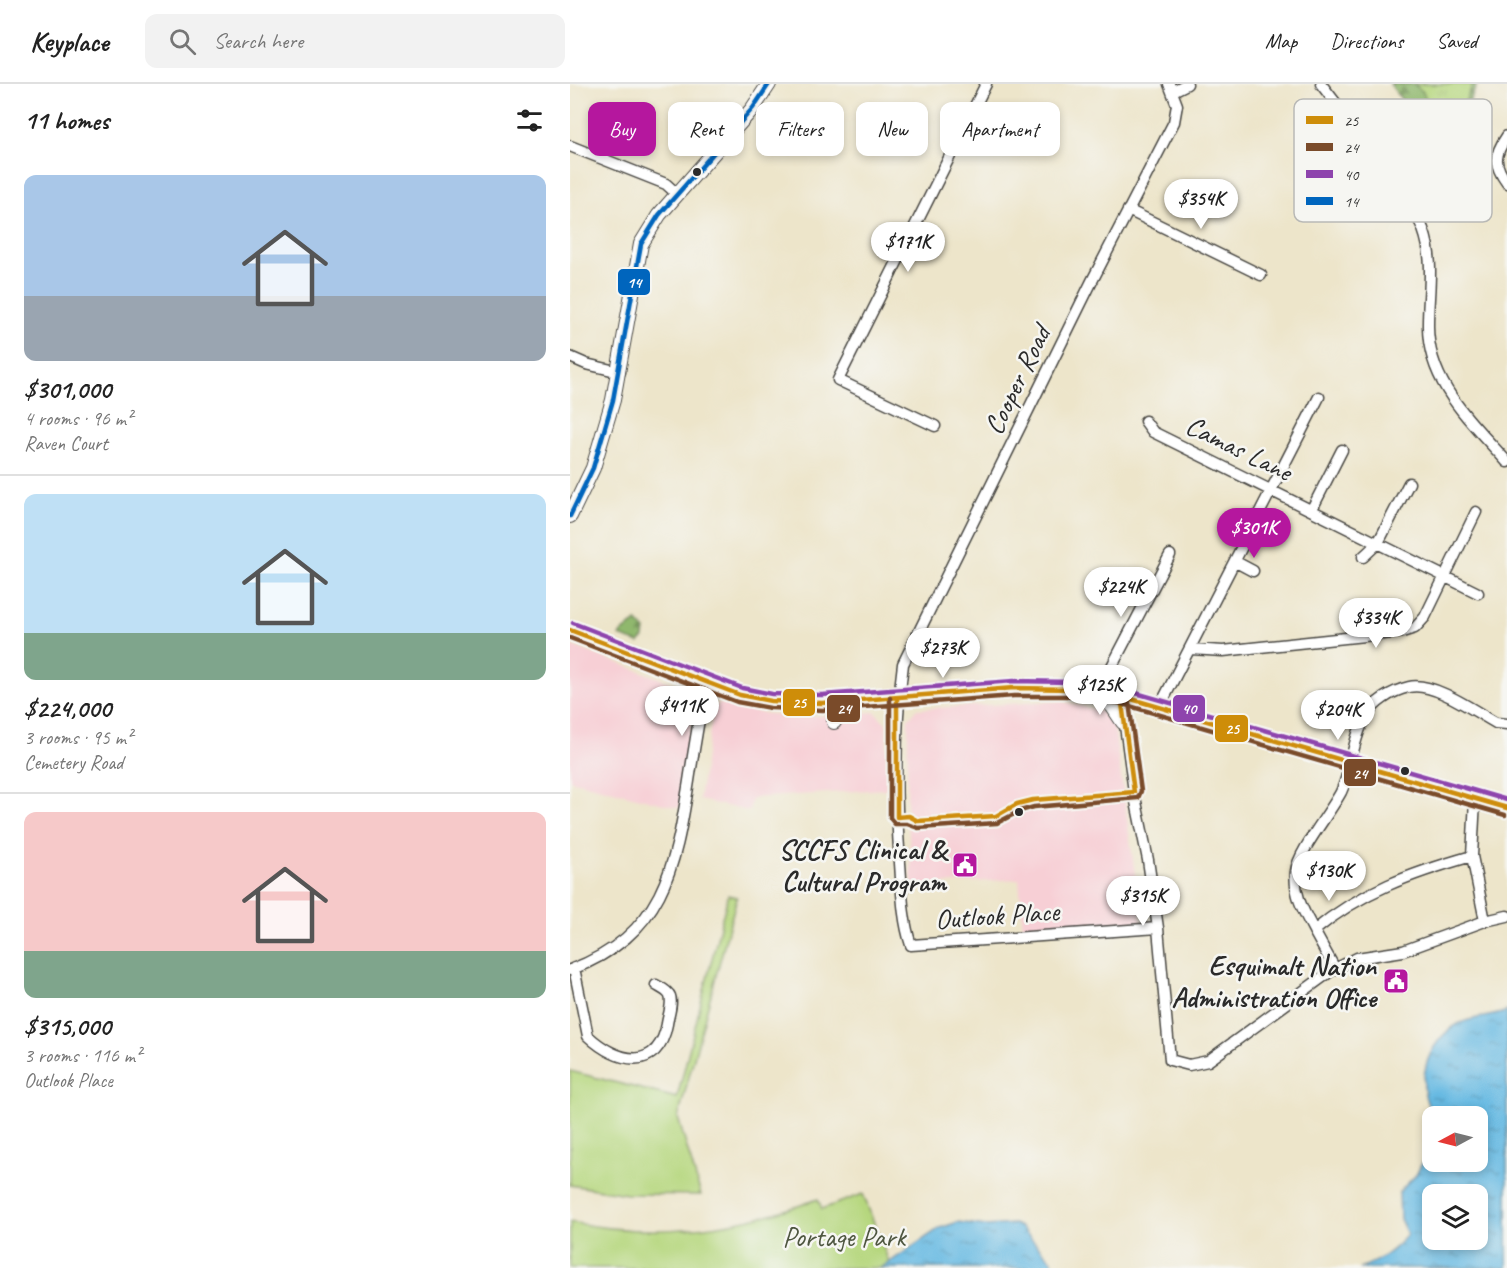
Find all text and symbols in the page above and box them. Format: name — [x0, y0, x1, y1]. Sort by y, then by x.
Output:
search box — [145, 14, 565, 68]
text: Keyplace — [30, 24, 109, 59]
icon: search — [166, 25, 199, 58]
text: Search here — [214, 27, 303, 55]
text: Map — [1265, 28, 1297, 54]
text: Directions — [1330, 28, 1403, 54]
text: Saved — [1436, 28, 1477, 54]
legend — [1294, 99, 1492, 222]
chip: Buy — [588, 102, 656, 156]
chip: Rent — [668, 102, 744, 156]
chip: Filters — [756, 102, 844, 156]
chip: New — [856, 102, 928, 156]
chip: Apartment — [940, 102, 1060, 156]
text: 11 homes — [24, 104, 109, 137]
icon: filters — [513, 104, 546, 137]
text: 25 — [1344, 111, 1359, 131]
text: 24 — [1344, 138, 1360, 158]
text: 40 — [1344, 165, 1360, 185]
unlabelled marker — [691, 166, 703, 178]
pin: $354K — [1159, 179, 1243, 230]
text: $354K — [1178, 186, 1224, 211]
text: 14 — [1344, 192, 1360, 212]
icon: home — [231, 214, 339, 322]
pin: $171K — [866, 222, 950, 273]
text: $171K — [885, 229, 931, 254]
line badge: 14 — [617, 268, 651, 296]
text: 14 — [627, 273, 643, 293]
street label: Cooper Road — [976, 316, 1060, 440]
text: $301,000 — [24, 373, 111, 406]
text: 4 rooms · 96 m² — [24, 406, 132, 431]
street label: Camas Lane — [1180, 407, 1300, 490]
text: Raven Court — [24, 431, 108, 456]
pin: $301K — [1212, 508, 1296, 559]
text: $301K — [1231, 515, 1277, 540]
icon: home — [231, 533, 339, 641]
pin: $224K — [1079, 567, 1163, 618]
text: $224K — [1098, 574, 1144, 599]
pin: $334K — [1334, 598, 1418, 649]
text: $334K — [1353, 605, 1399, 630]
pin: $273K — [901, 628, 985, 679]
text: $273K — [920, 635, 966, 660]
pin: $125K — [1058, 665, 1142, 716]
text: $125K — [1077, 672, 1123, 697]
pin: $411K — [640, 686, 724, 737]
line badge: 25 — [782, 688, 816, 717]
pin: $204K — [1296, 690, 1380, 741]
text: $224,000 — [24, 692, 111, 725]
text: $411K — [659, 693, 705, 718]
text: 25 — [792, 693, 808, 713]
line badge: 24 — [826, 694, 861, 723]
line badge: 40 — [1172, 694, 1206, 723]
text: $204K — [1315, 697, 1361, 722]
text: 24 — [837, 699, 853, 719]
text: 40 — [1182, 699, 1198, 719]
line badge: 25 — [1214, 714, 1249, 743]
text: 25 — [1225, 719, 1241, 739]
text: 3 rooms · 95 m² — [24, 725, 132, 750]
text: Cemetery Road — [24, 750, 123, 775]
line badge: 24 — [1343, 758, 1377, 787]
text: 24 — [1353, 764, 1369, 784]
unlabelled marker — [1399, 765, 1411, 777]
unlabelled marker — [1013, 806, 1025, 818]
place label: SCCFS Clinical & Cultural Program — [778, 832, 949, 899]
public building icon: SCCFS Clinical & Cultural Program — [950, 850, 980, 880]
icon: home — [231, 851, 339, 959]
pin: $130K — [1287, 851, 1371, 902]
text: $130K — [1306, 858, 1352, 883]
pin: $315K — [1101, 876, 1185, 927]
text: $315K — [1120, 883, 1166, 908]
street label: Outlook Place — [934, 893, 1062, 937]
place label: Esquimalt Nation Administration Office — [1171, 948, 1379, 1015]
public building icon: Esquimalt Nation Administration Office — [1381, 966, 1411, 996]
text: $315,000 — [24, 1010, 111, 1043]
text: 3 rooms · 116 m² — [24, 1043, 141, 1068]
text: Outlook Place — [24, 1068, 113, 1093]
north arrow — [1422, 1106, 1488, 1172]
map controls — [1422, 1106, 1488, 1250]
button: layers — [1422, 1184, 1488, 1250]
park label: Portage Park — [783, 1219, 907, 1254]

